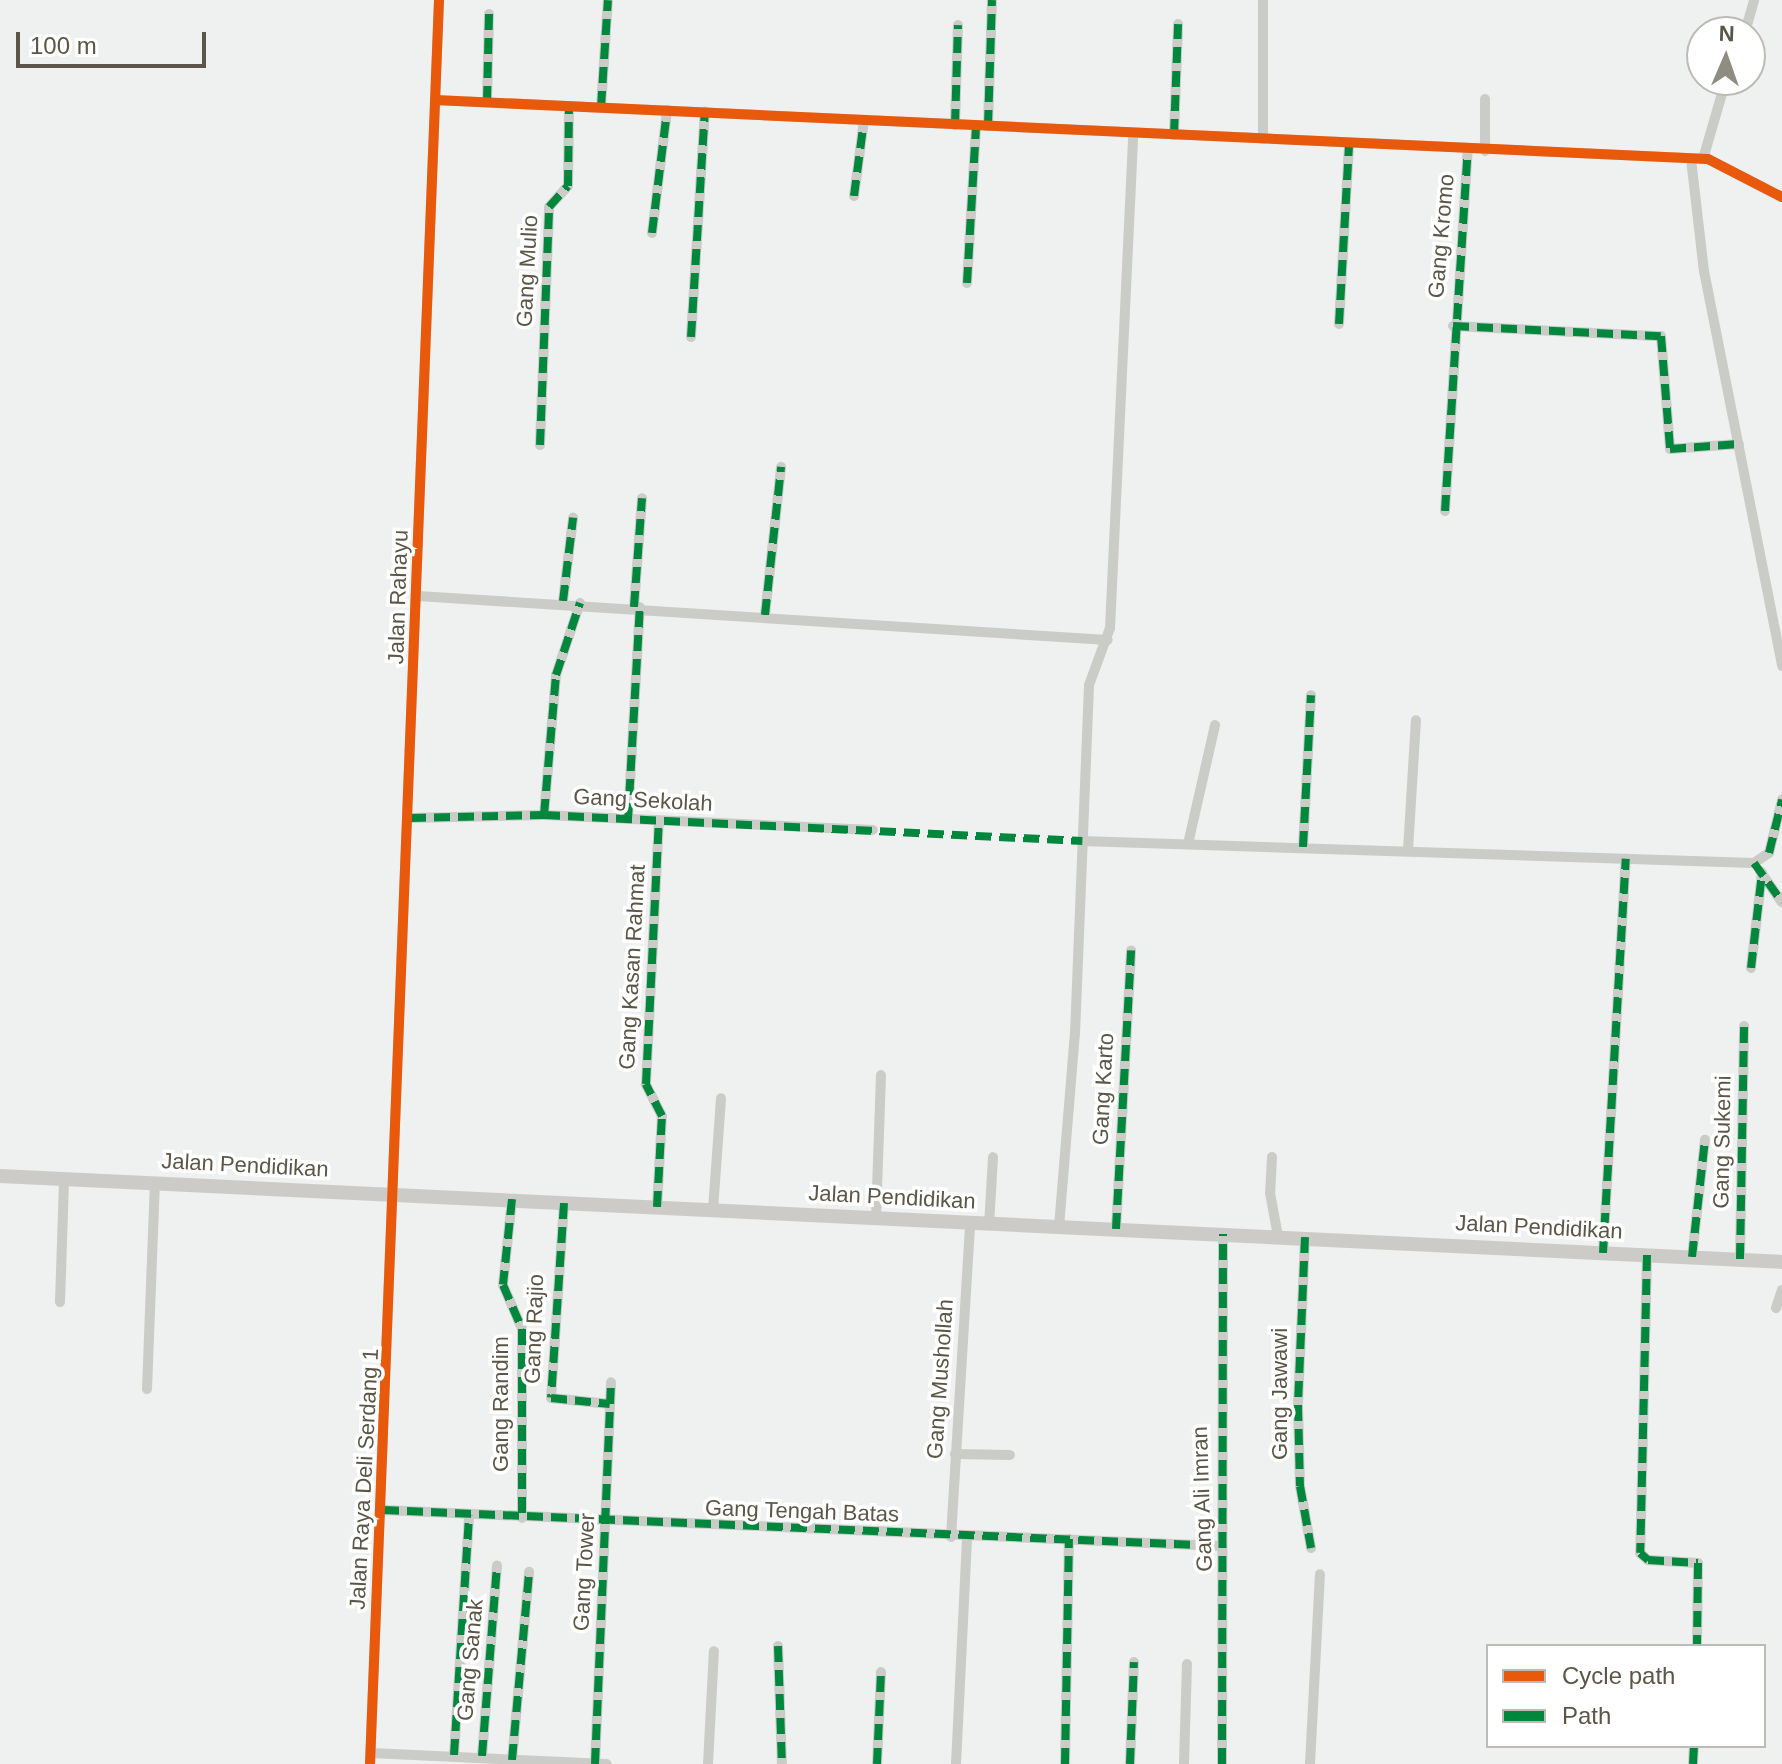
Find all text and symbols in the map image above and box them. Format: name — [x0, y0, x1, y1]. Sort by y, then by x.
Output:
scale bar — [20, 16, 210, 66]
north arrow — [1686, 16, 1766, 96]
text: N — [1718, 21, 1735, 46]
text: 100 m — [30, 32, 97, 59]
street label: Gang Kromo — [1422, 173, 1460, 299]
street label: Gang Mulio — [511, 214, 543, 328]
street label: Jalan Rahayu — [382, 529, 414, 665]
street label: Gang Sekolah — [573, 783, 713, 817]
street label: Gang Kasan Rahmat — [613, 864, 651, 1070]
street label: Gang Karto — [1087, 1032, 1119, 1146]
street label: Gang Sukemi — [1708, 1075, 1736, 1209]
street label: Jalan Pendidikan — [161, 1147, 329, 1183]
street label: Jalan Pendidikan — [808, 1179, 976, 1215]
street label: Jalan Pendidikan — [1455, 1209, 1623, 1245]
street label: Gang Rajio — [519, 1274, 549, 1384]
street label: Gang Mushollah — [921, 1298, 959, 1460]
street label: Gang Jawawi — [1267, 1328, 1293, 1460]
street label: Gang Randim — [488, 1336, 514, 1472]
street label: Jalan Raya Deli Serdang 1 — [344, 1348, 384, 1610]
street label: Gang Ali Imran — [1186, 1425, 1218, 1573]
street label: Gang Tengah Batas — [704, 1494, 900, 1528]
street label: Gang Tower — [568, 1512, 600, 1632]
street label: Gang Sanak — [452, 1598, 488, 1722]
legend — [1486, 1644, 1766, 1748]
text: Cycle path — [1562, 1662, 1675, 1689]
text: Path — [1562, 1702, 1611, 1729]

